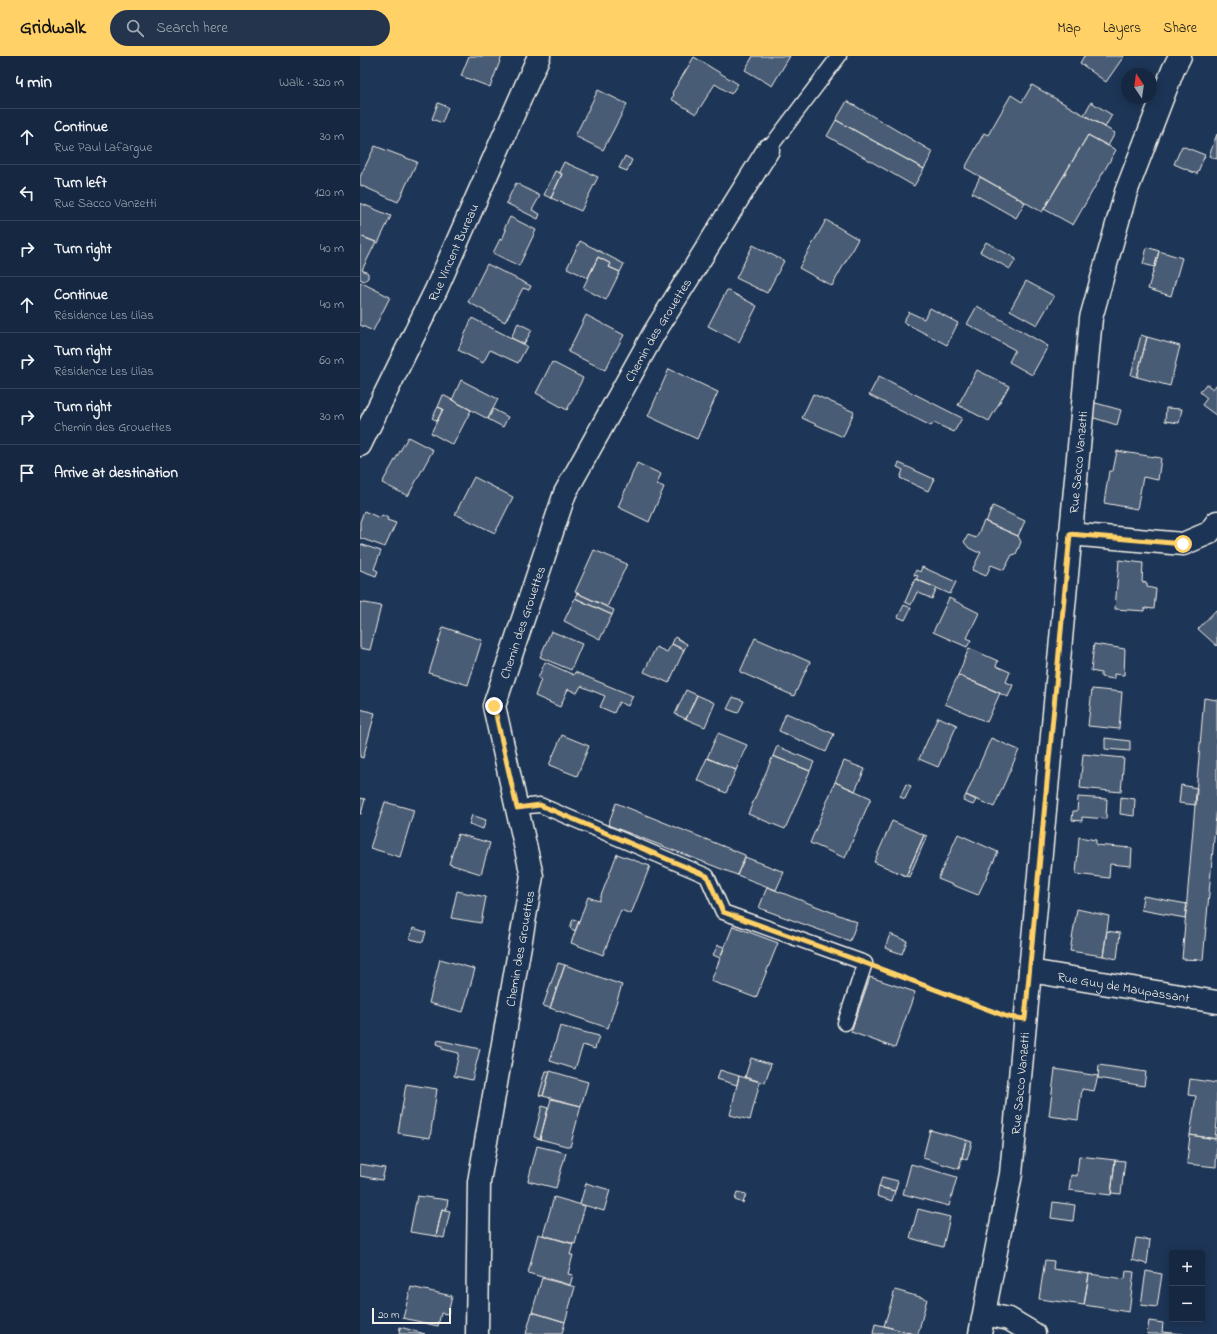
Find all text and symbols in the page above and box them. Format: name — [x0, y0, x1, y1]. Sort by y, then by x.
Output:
search box — [110, 10, 390, 46]
text: Gridwalk — [20, 15, 86, 42]
icon: search — [124, 17, 146, 39]
text: Search here — [156, 17, 228, 39]
text: Map — [1057, 18, 1081, 39]
text: Layers — [1103, 18, 1141, 39]
text: Share — [1163, 18, 1197, 39]
north arrow — [1121, 68, 1157, 104]
text: 4 min — [16, 70, 52, 95]
text: Walk · 320 m — [279, 73, 344, 92]
text: Continue — [54, 116, 108, 138]
icon: ahead — [16, 126, 38, 148]
text: 30 m — [320, 127, 344, 146]
text: Rue Paul Lafargue — [54, 138, 152, 157]
text: Turn left — [54, 172, 107, 194]
icon: left — [16, 182, 38, 204]
text: 120 m — [314, 183, 344, 202]
text: Rue Sacco Vanzetti — [54, 194, 156, 213]
street label: Rue Vincent Bureau — [424, 201, 484, 305]
icon: right — [16, 238, 38, 260]
text: Turn right — [54, 238, 112, 260]
text: 40 m — [320, 239, 344, 258]
street label: Chemin des Grouettes — [621, 275, 697, 386]
text: Continue — [54, 284, 108, 306]
icon: ahead — [16, 294, 38, 316]
text: 40 m — [320, 295, 344, 314]
text: Résidence Les Lilas — [54, 306, 154, 325]
text: Turn right — [54, 340, 112, 362]
icon: right — [16, 350, 38, 372]
text: 60 m — [319, 351, 344, 370]
text: Résidence Les Lilas — [54, 362, 154, 381]
text: Turn right — [54, 396, 112, 418]
icon: right — [16, 406, 38, 428]
text: 30 m — [320, 407, 344, 426]
street label: Rue Sacco Vanzetti — [1065, 410, 1093, 514]
text: Chemin des Grouettes — [54, 418, 172, 437]
icon: arrive — [16, 462, 38, 484]
text: Arrive at destination — [54, 462, 178, 484]
route start — [1174, 535, 1192, 553]
street label: Chemin des Grouettes — [496, 564, 551, 682]
route end — [485, 697, 503, 715]
street label: Chemin des Grouettes — [502, 889, 540, 1008]
street label: Rue Guy de Maupassant — [1056, 968, 1192, 1008]
street label: Rue Sacco Vanzetti — [1007, 1032, 1035, 1135]
map controls — [1169, 1250, 1205, 1322]
button: + — [1169, 1250, 1205, 1286]
button: − — [1169, 1286, 1205, 1322]
scale bar — [372, 1306, 451, 1325]
text: 20 m — [378, 1307, 400, 1323]

